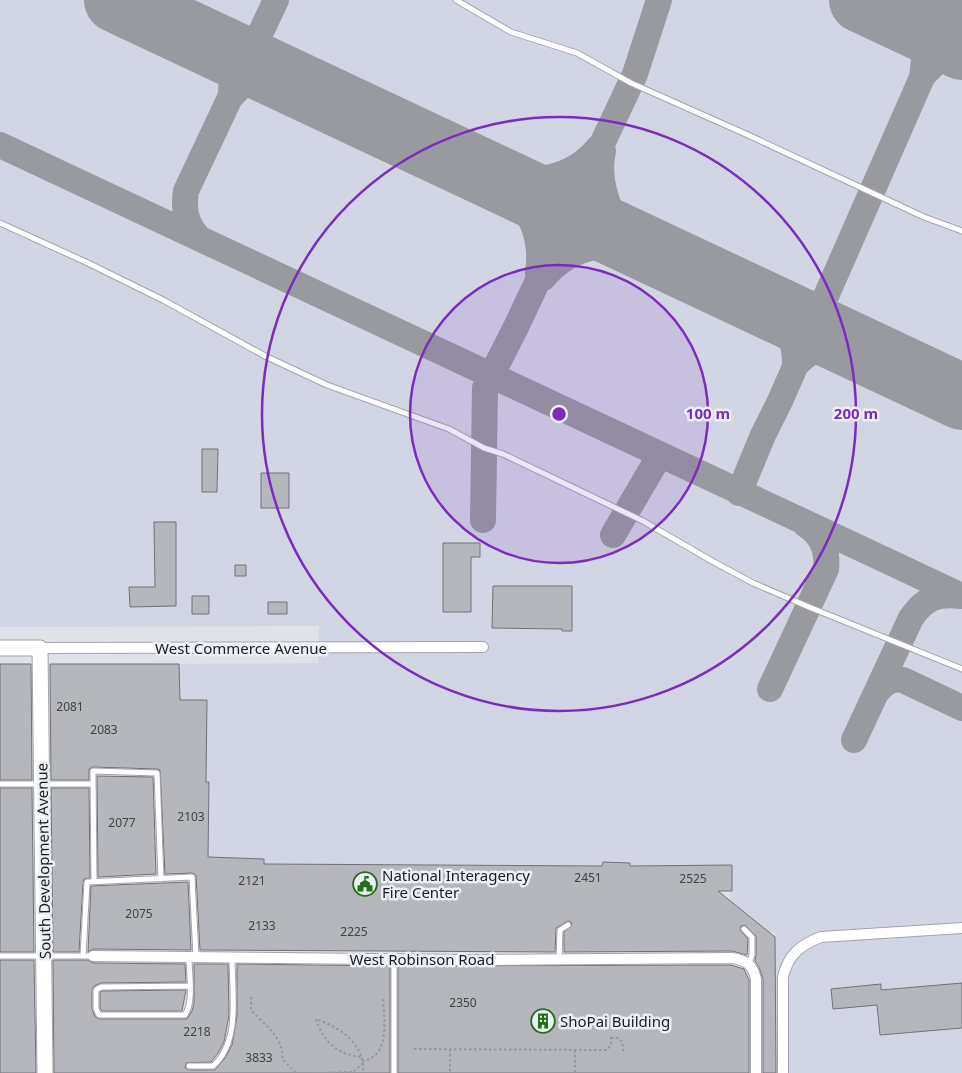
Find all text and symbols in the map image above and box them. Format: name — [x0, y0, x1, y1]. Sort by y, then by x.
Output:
text: 100 m — [686, 403, 730, 423]
text: 200 m — [834, 403, 878, 423]
centre of rings — [550, 405, 568, 423]
street label: West Commerce Avenue — [155, 638, 327, 658]
house number: 2081 — [56, 698, 84, 715]
house number: 2083 — [90, 721, 118, 738]
street label: South Development Avenue — [31, 763, 55, 959]
house number: 2103 — [177, 808, 205, 825]
house number: 2077 — [108, 814, 136, 831]
place label: National Interagency Fire Center — [382, 865, 530, 902]
house number: 2451 — [574, 869, 602, 886]
house number: 2525 — [679, 870, 707, 887]
public building icon: National Interagency Fire Center — [352, 871, 378, 897]
house number: 2121 — [238, 872, 266, 889]
house number: 2075 — [125, 905, 153, 922]
house number: 2133 — [248, 917, 276, 934]
house number: 2225 — [340, 923, 368, 940]
street label: West Robinson Road — [350, 949, 494, 969]
house number: 2350 — [449, 994, 477, 1011]
building icon: ShoPai Building — [530, 1008, 556, 1034]
place label: ShoPai Building — [560, 1011, 670, 1031]
house number: 2218 — [183, 1023, 211, 1040]
house number: 3833 — [245, 1049, 273, 1066]

